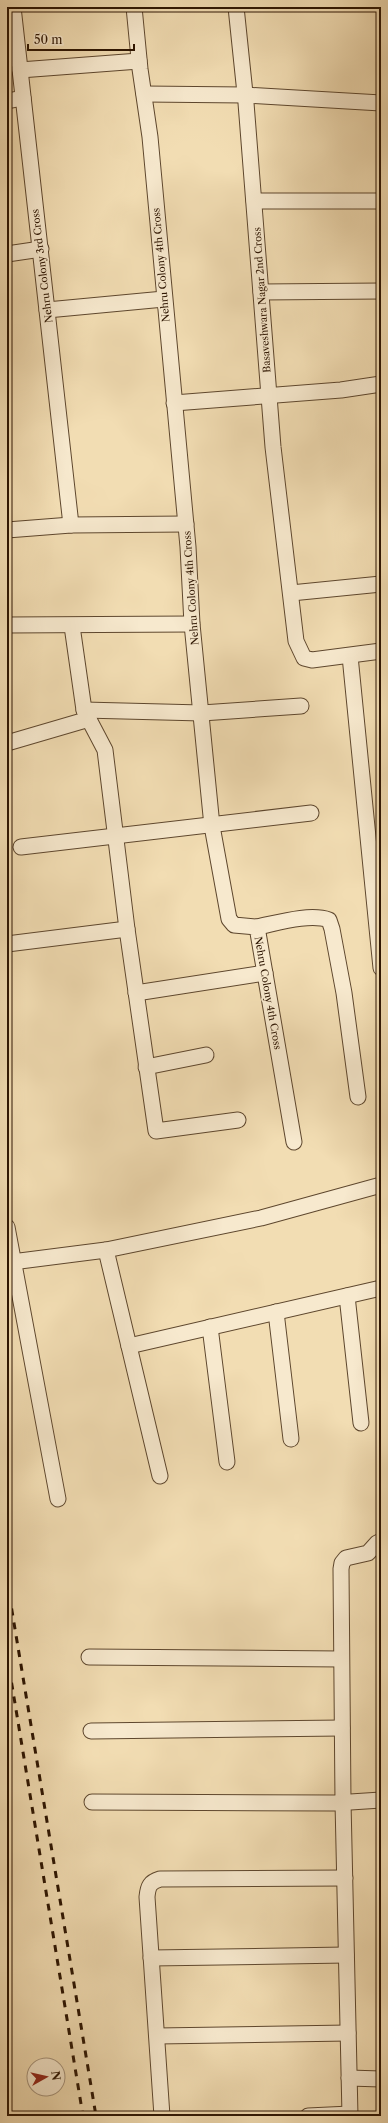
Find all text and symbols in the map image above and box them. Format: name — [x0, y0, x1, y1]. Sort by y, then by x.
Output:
scale bar — [28, 26, 134, 52]
text: 50 m — [34, 32, 63, 47]
street label: Nehru Colony 4th Cross — [150, 207, 172, 323]
street label: Nehru Colony 3rd Cross — [29, 208, 55, 324]
street label: Basaveshwara Nagar 2nd Cross — [250, 227, 274, 373]
street label: Nehru Colony 4th Cross — [181, 530, 201, 646]
street label: Nehru Colony 4th Cross — [252, 935, 284, 1051]
north arrow — [26, 2057, 66, 2097]
text: N — [48, 2070, 64, 2082]

